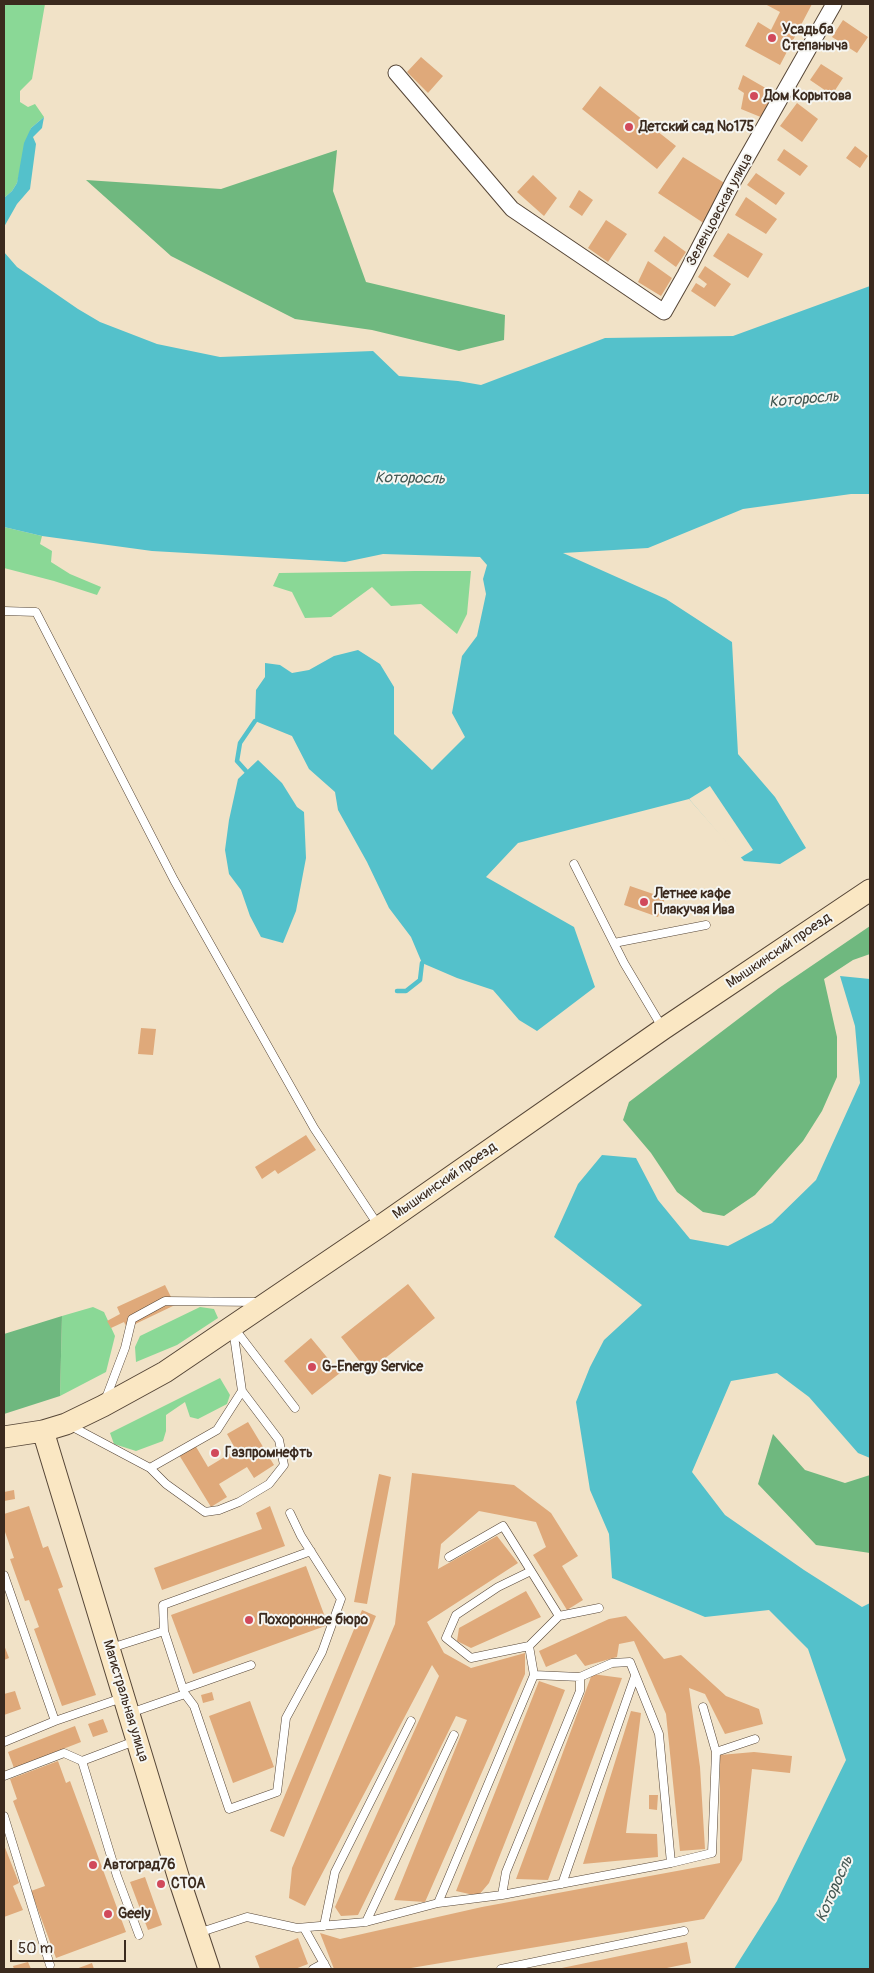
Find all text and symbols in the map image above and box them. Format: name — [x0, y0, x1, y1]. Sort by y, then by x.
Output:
place label: Усадьба Степаныча — [782, 22, 848, 54]
marker: Усадьба Степаныча — [766, 32, 778, 44]
place label: Дом Корытова — [764, 88, 851, 104]
marker: Дом Корытова — [748, 90, 760, 102]
place label: Детский сад №175 — [639, 119, 754, 135]
marker: Детский сад №175 — [623, 121, 635, 133]
street label: Зеленцовская улица — [683, 151, 757, 269]
water label: Которосль — [768, 388, 840, 412]
water label: Которосль — [375, 469, 445, 489]
place label: Летнее кафе Плакучая Ива — [654, 886, 734, 919]
marker: Летнее кафе Плакучая Ива — [638, 896, 650, 908]
street label: Мышкинский проезд — [723, 910, 835, 992]
street label: Мышкинский проезд — [390, 1139, 500, 1223]
place label: G-Energy Service — [322, 1359, 423, 1375]
marker: G-Energy Service — [306, 1361, 318, 1373]
place label: Газпромнефть — [225, 1445, 313, 1461]
marker: Газпромнефть — [209, 1447, 221, 1459]
place label: Похоронное бюро — [259, 1612, 368, 1628]
marker: Похоронное бюро — [243, 1614, 255, 1626]
street label: Магистральная улица — [98, 1638, 152, 1764]
water label: Которосль — [813, 1853, 857, 1925]
place label: Автоград76 — [103, 1857, 175, 1873]
marker: Автоград76 — [87, 1859, 99, 1871]
place label: СТОА — [171, 1876, 205, 1892]
marker: СТОА — [155, 1878, 167, 1890]
place label: Geely — [118, 1906, 150, 1922]
marker: Geely — [102, 1908, 114, 1920]
scale bar — [12, 1930, 129, 1962]
text: 50 m — [18, 1939, 53, 1958]

